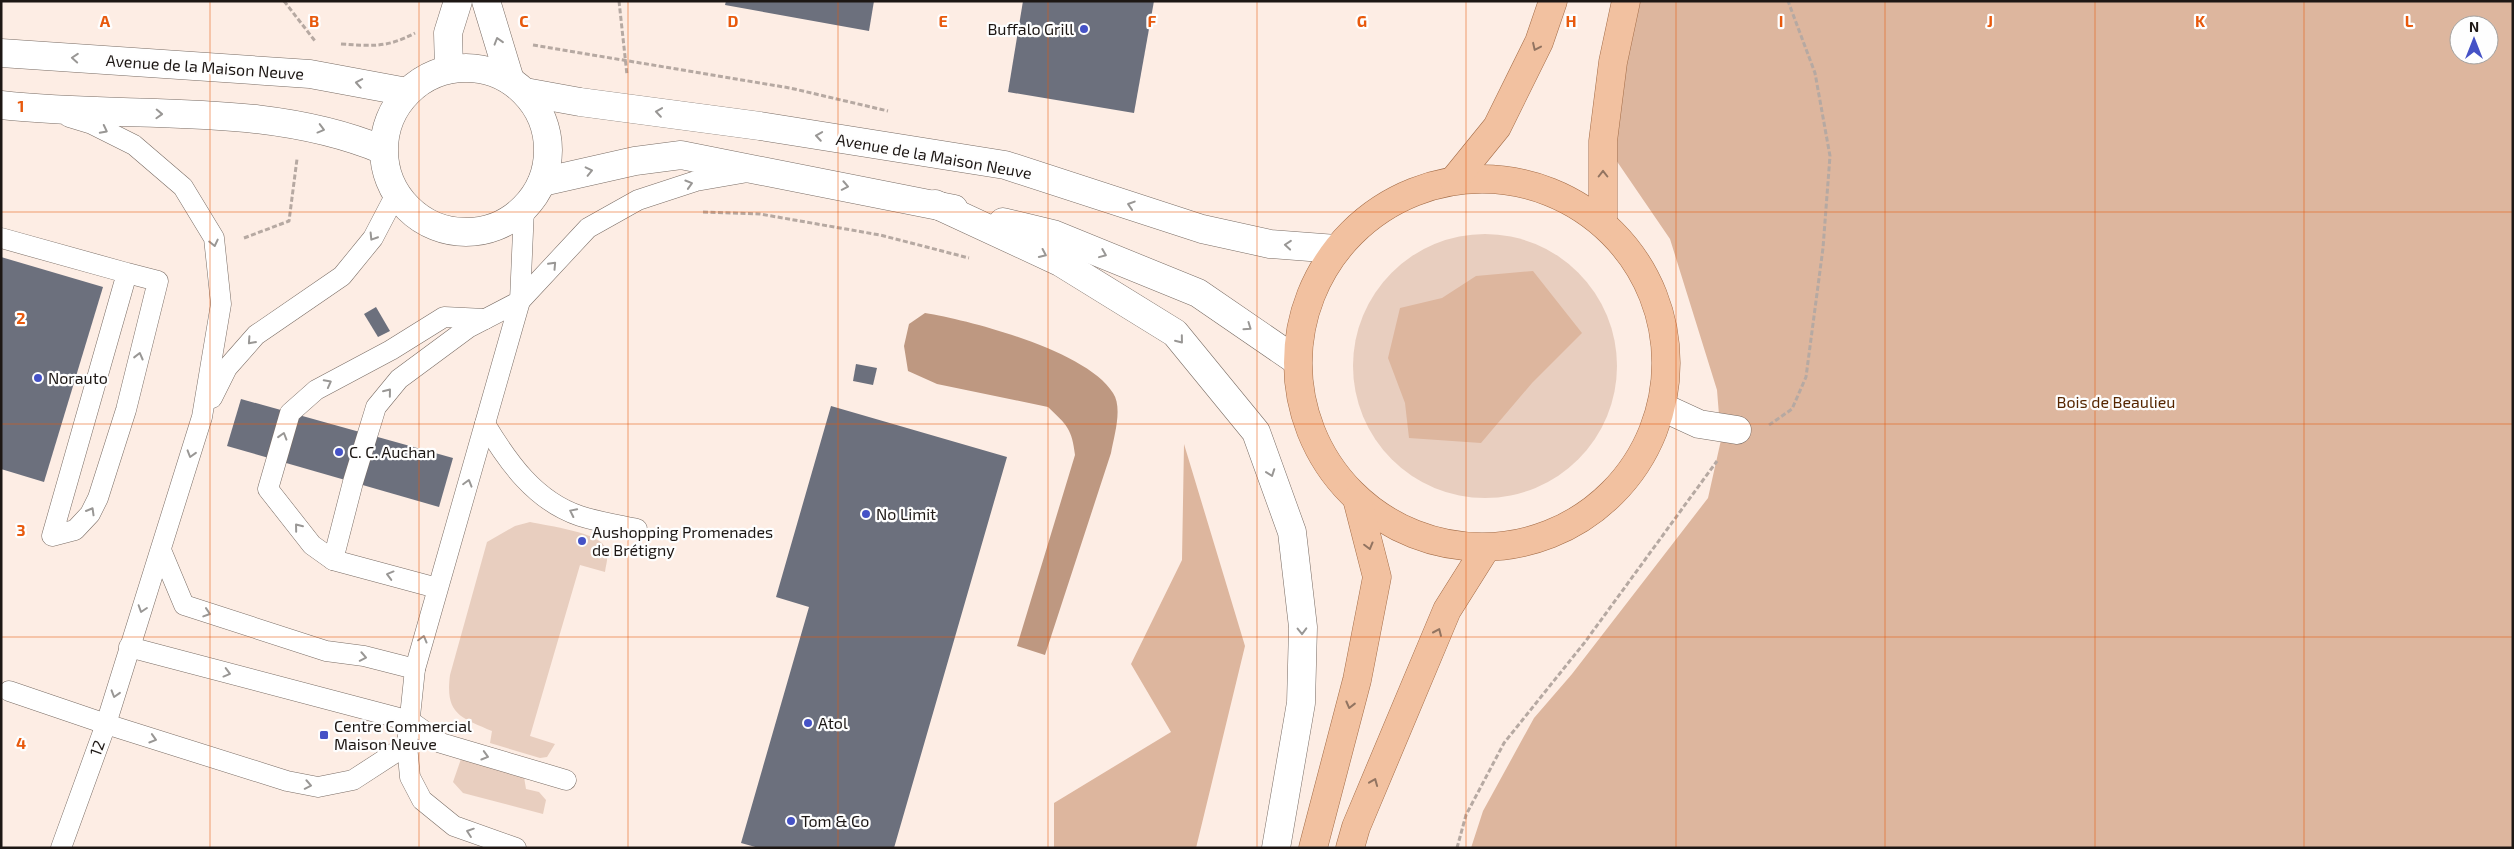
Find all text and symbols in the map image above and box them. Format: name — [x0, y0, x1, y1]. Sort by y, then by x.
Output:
text: A — [100, 11, 111, 30]
text: B — [309, 11, 319, 30]
text: C — [519, 11, 529, 30]
text: D — [728, 11, 739, 30]
text: E — [938, 11, 948, 30]
text: F — [1148, 11, 1157, 30]
text: G — [1357, 11, 1367, 30]
text: H — [1565, 11, 1577, 30]
text: I — [1779, 11, 1783, 30]
text: J — [1987, 11, 1993, 30]
text: K — [2195, 11, 2206, 30]
text: L — [2405, 11, 2414, 30]
north arrow — [2449, 15, 2499, 65]
text: N — [2469, 18, 2479, 35]
place label: Buffalo Grill — [987, 19, 1074, 38]
marker: Buffalo Grill — [1078, 23, 1090, 35]
one-way arrow — [494, 37, 504, 45]
one-way arrow — [1532, 42, 1543, 51]
street label: Avenue de la Maison Neuve — [105, 50, 305, 83]
one-way arrow — [71, 52, 79, 63]
one-way arrow — [354, 79, 363, 89]
text: 1 — [18, 96, 24, 115]
one-way arrow — [654, 107, 662, 118]
one-way arrow — [156, 109, 164, 119]
one-way arrow — [99, 124, 108, 134]
one-way arrow — [316, 124, 324, 134]
street label: Avenue de la Maison Neuve — [835, 129, 1033, 182]
one-way arrow — [815, 131, 824, 141]
one-way arrow — [585, 166, 594, 177]
one-way arrow — [1598, 170, 1608, 178]
one-way arrow — [685, 179, 693, 189]
one-way arrow — [841, 181, 850, 191]
one-way arrow — [1127, 201, 1135, 211]
one-way arrow — [370, 231, 380, 240]
one-way arrow — [208, 238, 219, 247]
one-way arrow — [1283, 240, 1291, 251]
one-way arrow — [1038, 248, 1047, 258]
one-way arrow — [1099, 249, 1107, 259]
one-way arrow — [547, 262, 556, 271]
text: 2 — [16, 308, 26, 327]
one-way arrow — [1242, 321, 1252, 330]
one-way arrow — [1175, 334, 1183, 343]
one-way arrow — [248, 335, 257, 344]
one-way arrow — [133, 352, 144, 361]
place label: Norauto — [48, 368, 108, 387]
marker: Norauto — [32, 372, 44, 384]
one-way arrow — [323, 379, 332, 389]
one-way arrow — [382, 389, 391, 398]
park label: Bois de Beaulieu — [2057, 392, 2175, 411]
one-way arrow — [277, 433, 287, 441]
place label: C. C. Auchan — [349, 442, 436, 461]
marker: C. C. Auchan — [333, 446, 345, 458]
one-way arrow — [187, 449, 197, 457]
one-way arrow — [1265, 468, 1275, 477]
one-way arrow — [462, 479, 472, 487]
place label: No Limit — [876, 504, 936, 523]
one-way arrow — [84, 507, 94, 516]
one-way arrow — [570, 508, 579, 518]
marker: No Limit — [860, 508, 872, 520]
text: 3 — [16, 520, 26, 539]
place label: Aushopping Promenades de Brétigny — [592, 522, 773, 559]
one-way arrow — [295, 524, 303, 533]
marker: Aushopping Promenades de Brétigny — [576, 535, 588, 547]
one-way arrow — [1364, 542, 1374, 550]
one-way arrow — [387, 570, 395, 580]
one-way arrow — [138, 604, 148, 612]
one-way arrow — [202, 607, 211, 617]
one-way arrow — [1297, 627, 1308, 635]
one-way arrow — [1431, 628, 1442, 637]
one-way arrow — [417, 635, 428, 643]
one-way arrow — [358, 651, 367, 661]
one-way arrow — [223, 667, 232, 678]
one-way arrow — [111, 689, 121, 698]
one-way arrow — [1346, 700, 1356, 708]
place label: Atol — [818, 713, 848, 732]
place label: Centre Commercial Maison Neuve — [334, 716, 472, 753]
marker: Atol — [802, 717, 814, 729]
marker: Centre Commercial Maison Neuve — [318, 729, 330, 741]
text: 4 — [16, 733, 26, 752]
one-way arrow — [148, 733, 156, 743]
street label: 12 — [85, 737, 108, 758]
one-way arrow — [480, 751, 488, 761]
one-way arrow — [1368, 778, 1378, 787]
one-way arrow — [304, 779, 313, 790]
place label: Tom & Co — [801, 811, 869, 830]
marker: Tom & Co — [785, 815, 797, 827]
one-way arrow — [466, 828, 475, 838]

